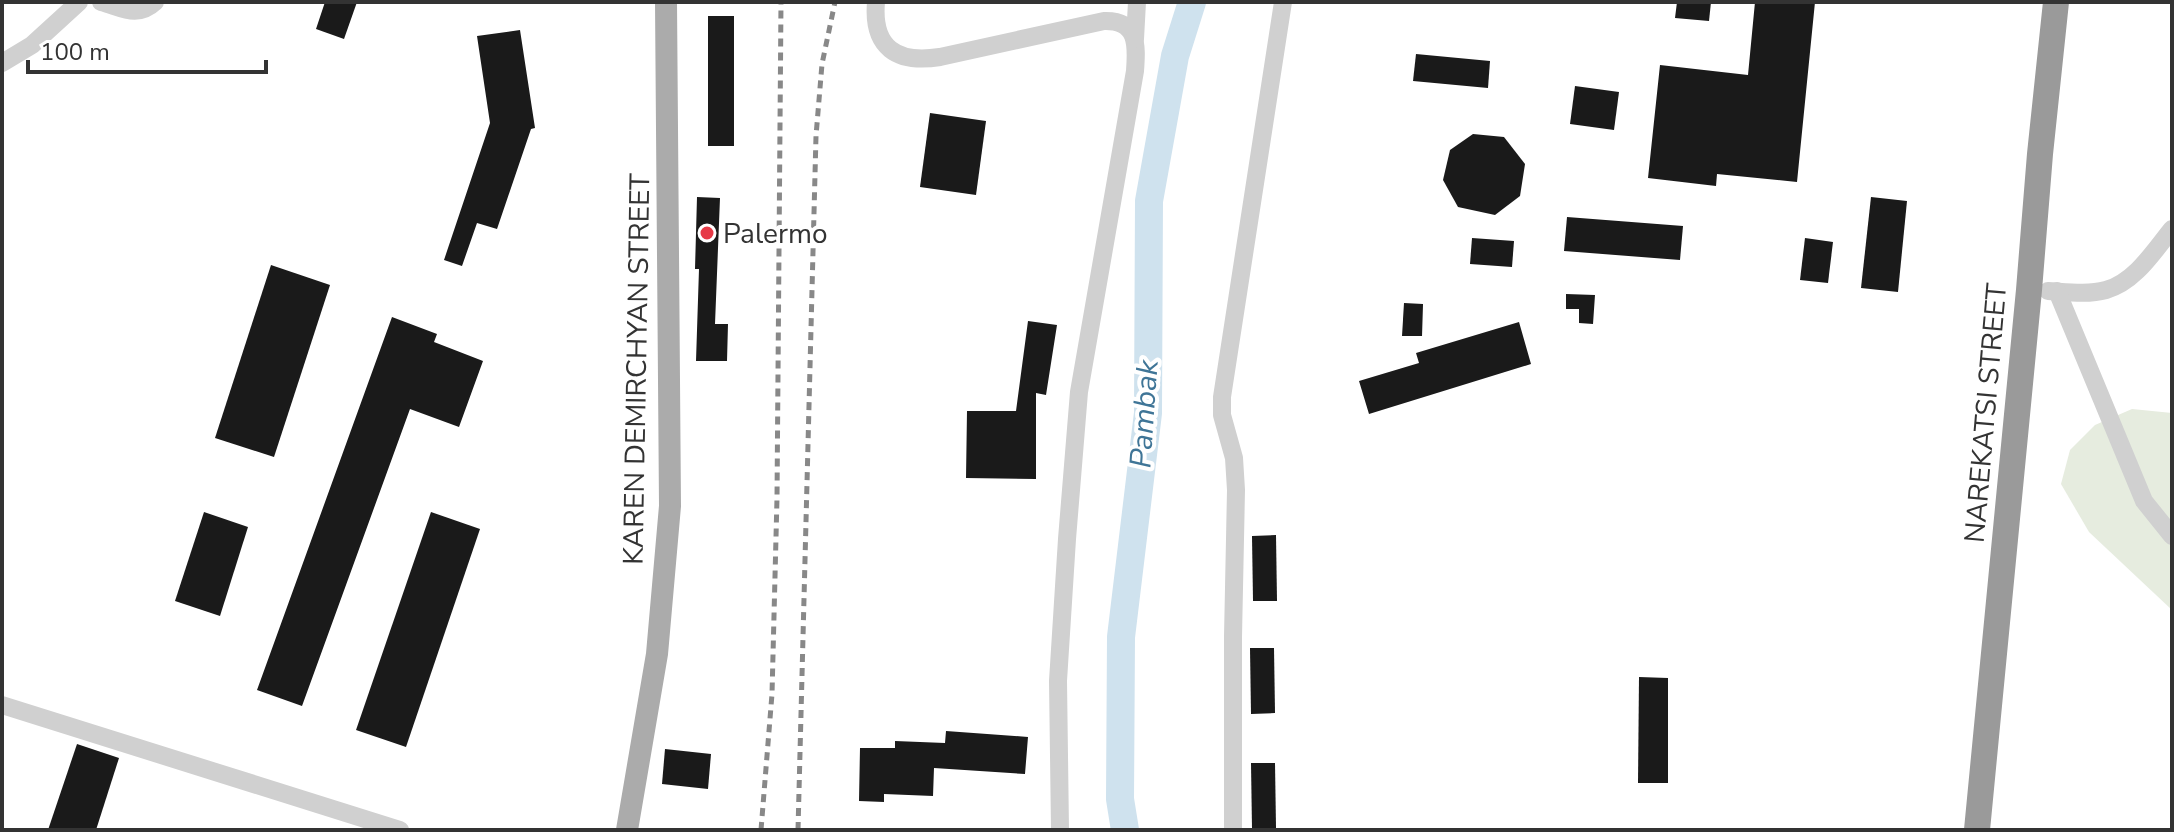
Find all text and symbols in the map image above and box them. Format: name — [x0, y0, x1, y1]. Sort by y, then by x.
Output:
scale bar — [28, 24, 266, 74]
text: 100 m — [40, 36, 110, 68]
street label: KAREN DEMIRCHYAN STREET — [615, 173, 659, 565]
place label: Palermo — [723, 215, 828, 253]
marker: Palermo — [698, 224, 716, 242]
street label: NAREKATSI STREET — [1956, 282, 2016, 544]
water label: Pambak — [1120, 358, 1169, 469]

